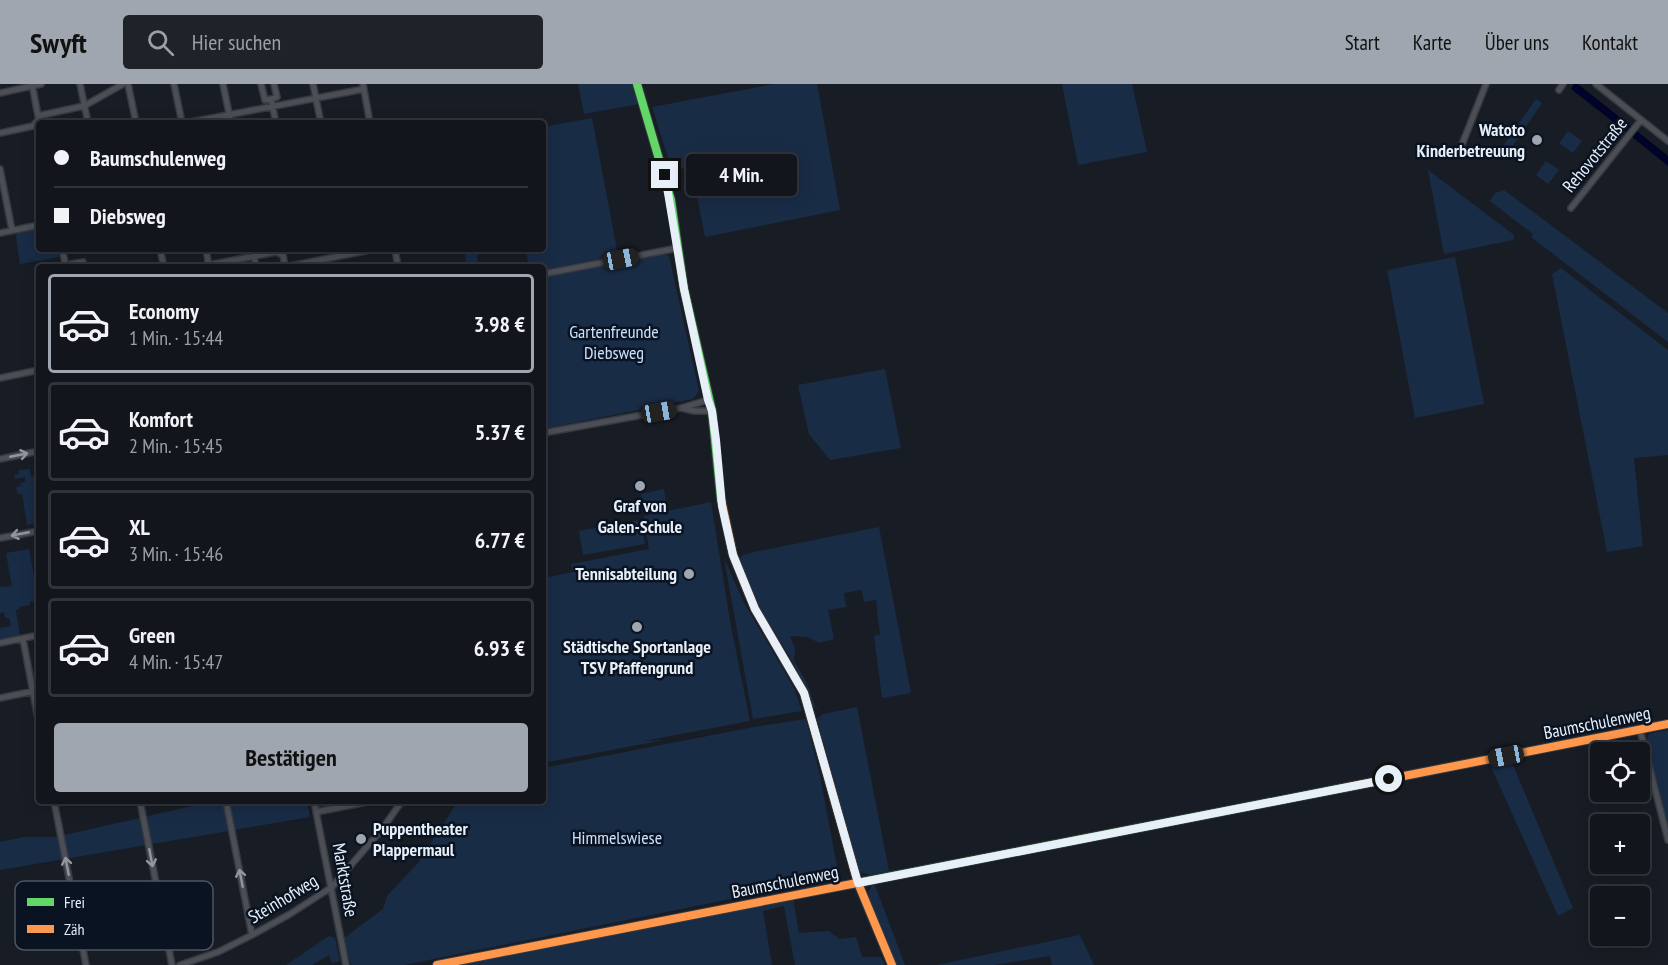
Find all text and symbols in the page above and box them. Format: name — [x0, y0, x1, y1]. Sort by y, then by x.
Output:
search box — [123, 15, 543, 69]
text: Swyft — [30, 24, 87, 61]
icon: search — [144, 26, 177, 59]
text: Hier suchen — [192, 28, 281, 56]
text: Start — [1345, 29, 1380, 56]
text: Karte — [1413, 29, 1452, 56]
text: Über uns — [1485, 29, 1549, 56]
text: Kontakt — [1582, 29, 1638, 56]
street label: Rehovotstraße — [1557, 112, 1632, 197]
place label: Watoto Kinderbetreuung — [1417, 118, 1525, 162]
marker: Watoto Kinderbetreuung — [1530, 133, 1544, 147]
text: Baumschulenweg — [90, 144, 226, 172]
callout: 4 Min. — [686, 154, 797, 196]
route end — [651, 161, 678, 188]
text: 4 Min. — [719, 162, 764, 188]
text: Diebsweg — [90, 202, 166, 230]
car — [602, 247, 640, 271]
icon: car — [57, 297, 111, 351]
text: Economy — [129, 297, 199, 325]
text: 3.98 € — [474, 310, 525, 338]
park label: Gartenfreunde Diebsweg — [569, 320, 659, 364]
text: 1 Min. · 15:44 — [129, 325, 223, 351]
car — [640, 400, 678, 424]
icon: car — [57, 405, 111, 459]
text: Komfort — [129, 405, 193, 433]
text: 5.37 € — [475, 418, 525, 446]
text: 2 Min. · 15:45 — [129, 433, 223, 459]
one-way arrow — [9, 449, 29, 460]
marker: Graf von Galen-Schule — [633, 479, 647, 493]
place label: Graf von Galen-Schule — [598, 494, 682, 538]
icon: car — [57, 513, 111, 567]
text: XL — [129, 513, 150, 541]
text: 6.77 € — [475, 526, 525, 554]
one-way arrow — [10, 529, 30, 540]
text: 3 Min. · 15:46 — [129, 541, 223, 567]
place label: Tennisabteilung — [575, 562, 677, 585]
marker: Tennisabteilung — [682, 567, 696, 581]
marker: Städtische Sportanlage TSV Pfaffengrund — [630, 620, 644, 634]
icon: car — [57, 621, 111, 675]
text: Green — [129, 621, 175, 649]
text: 6.93 € — [474, 634, 525, 662]
place label: Städtische Sportanlage TSV Pfaffengrund — [563, 635, 711, 679]
text: 4 Min. · 15:47 — [129, 649, 223, 675]
street label: Baumschulenweg — [1541, 701, 1652, 744]
button: Bestätigen — [54, 723, 528, 792]
map controls — [1590, 742, 1650, 946]
button: locate — [1590, 742, 1650, 802]
car — [1487, 744, 1525, 768]
route start — [1375, 765, 1402, 792]
button: + — [1590, 814, 1650, 874]
place label: Puppentheater Plappermaul — [373, 817, 468, 861]
park label: Himmelswiese — [572, 826, 662, 849]
marker: Puppentheater Plappermaul — [354, 832, 368, 846]
street label: Marktstraße — [328, 841, 363, 919]
one-way arrow — [146, 848, 157, 868]
one-way arrow — [61, 857, 72, 877]
street label: Baumschulenweg — [729, 860, 840, 903]
one-way arrow — [235, 869, 246, 888]
street label: Steinhofweg — [244, 869, 322, 928]
legend — [15, 881, 213, 950]
button: − — [1590, 886, 1650, 946]
text: Frei — [64, 892, 85, 912]
text: Zäh — [64, 919, 84, 939]

